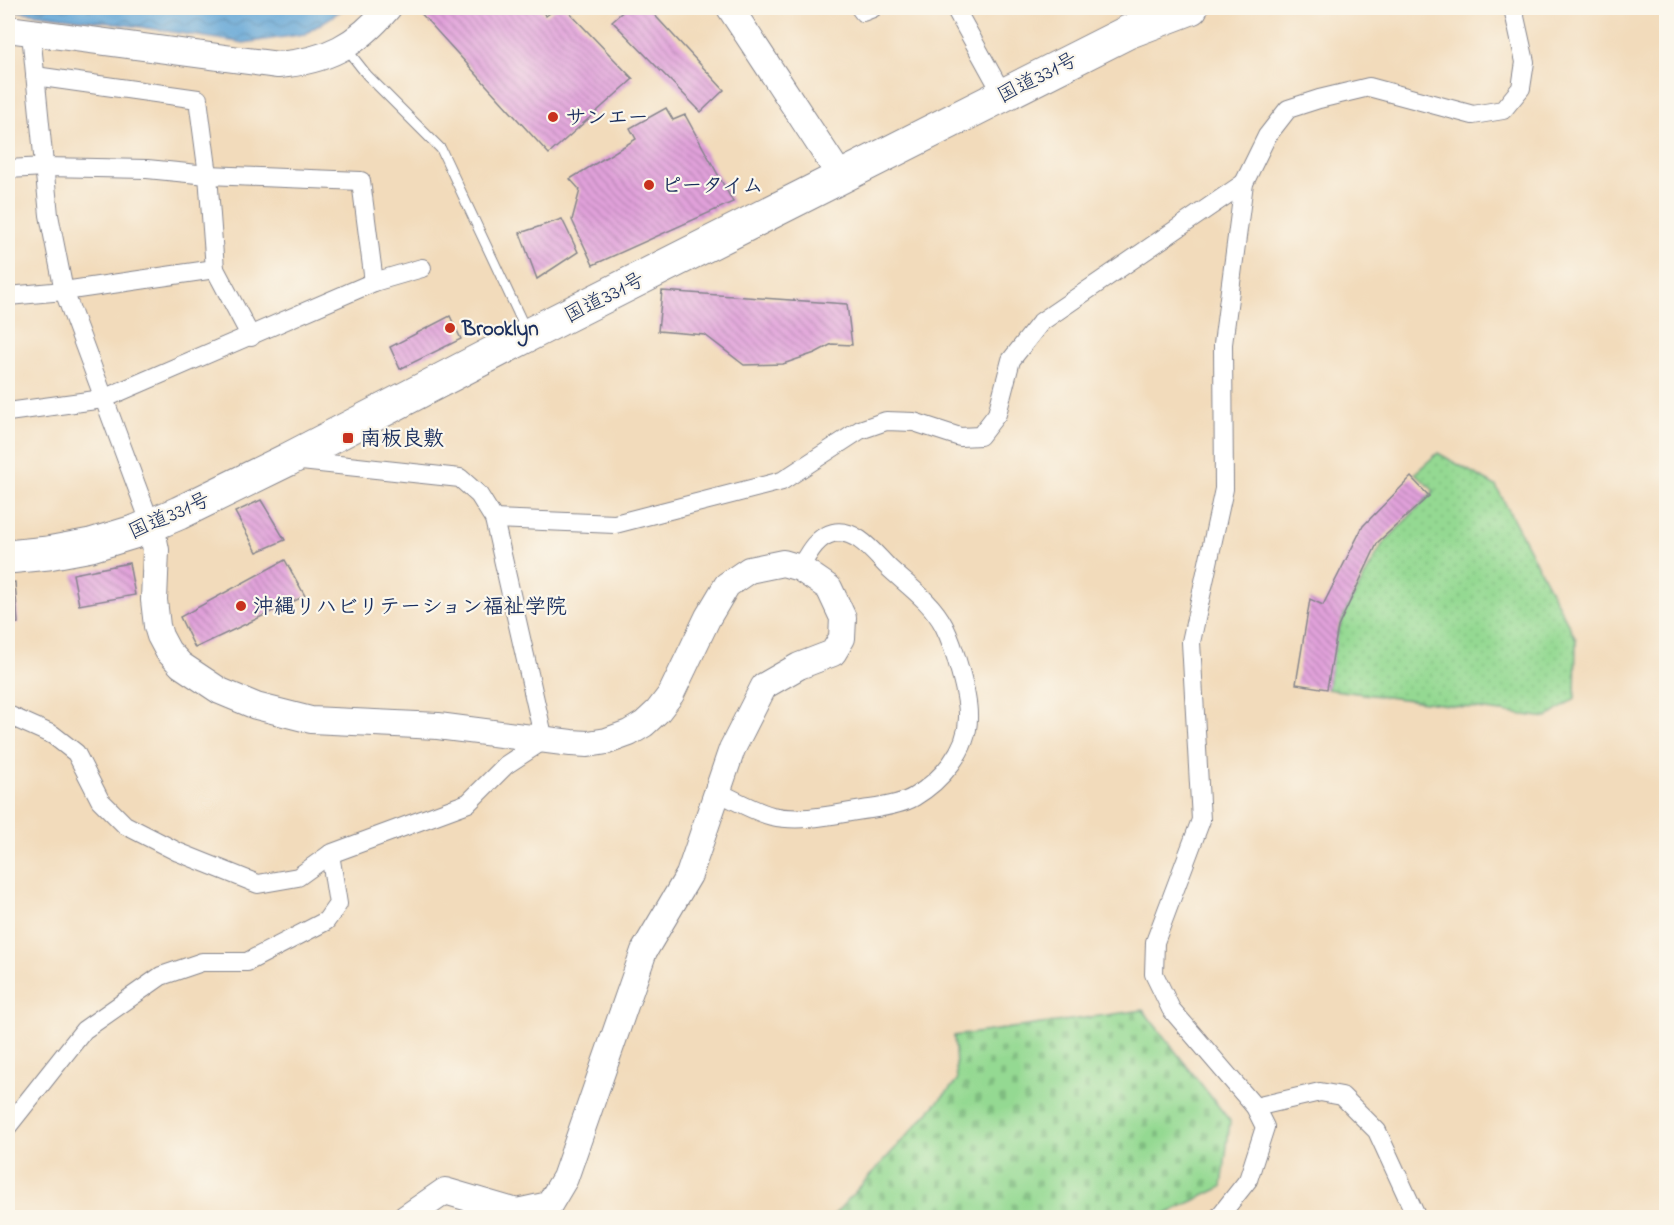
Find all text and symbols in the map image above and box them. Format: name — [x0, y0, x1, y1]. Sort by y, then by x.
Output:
street label: 国道331号 — [992, 46, 1083, 112]
place label: サンエー — [565, 104, 649, 134]
marker: サンエー — [546, 110, 560, 124]
place label: ピータイム — [661, 172, 763, 202]
marker: ピータイム — [642, 178, 656, 192]
street label: 国道331号 — [559, 266, 650, 332]
place label: Brooklyn — [461, 315, 539, 347]
marker: Brooklyn — [443, 321, 457, 335]
place label: 南板良敷 — [360, 425, 444, 455]
marker: 南板良敷 — [341, 431, 355, 445]
street label: 国道331号 — [124, 485, 216, 548]
place label: 沖縄リハビリテーション福祉学院 — [253, 593, 567, 623]
marker: 沖縄リハビリテーション福祉学院 — [234, 599, 248, 613]

